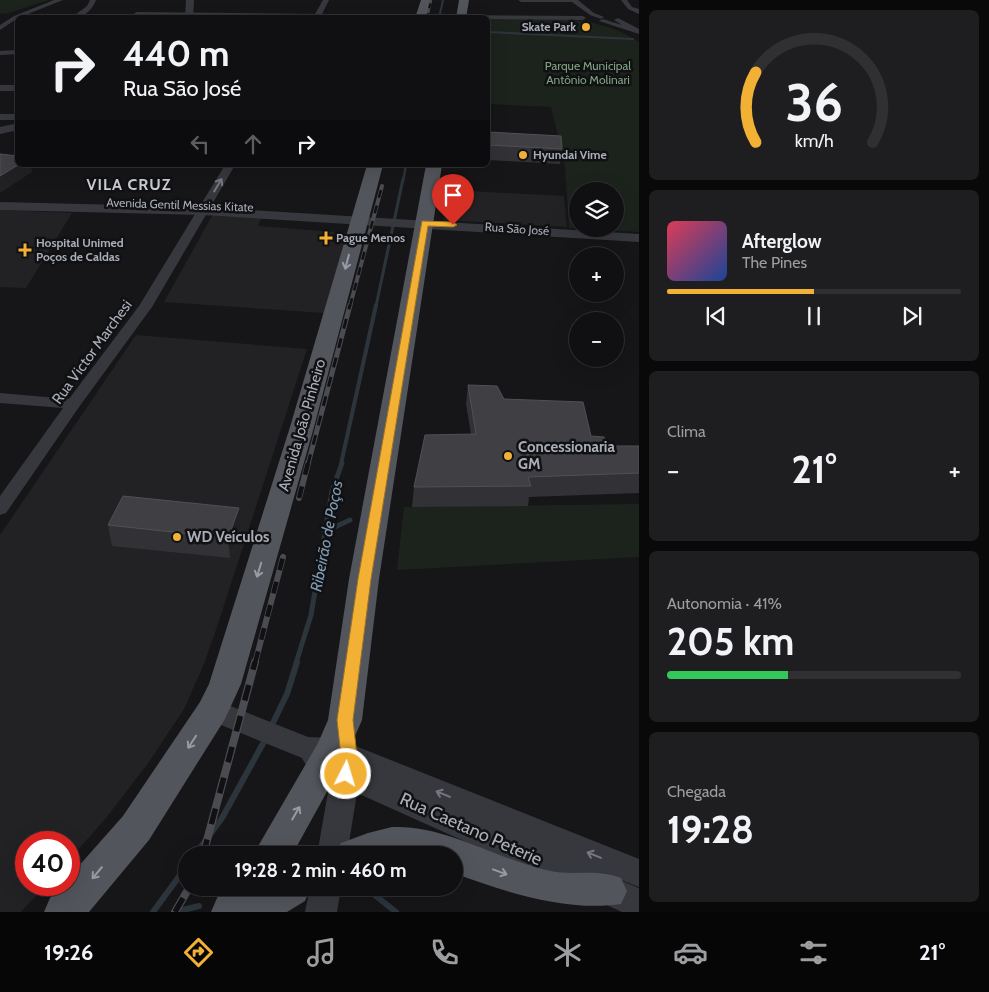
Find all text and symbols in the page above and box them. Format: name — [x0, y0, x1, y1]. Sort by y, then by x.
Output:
place label: Skate Park — [522, 19, 576, 34]
marker: Skate Park — [580, 21, 592, 33]
text: 440 m — [123, 32, 229, 75]
icon: right — [40, 35, 105, 100]
park label: Parque Municipal Antônio Molinari — [545, 58, 631, 87]
text: 36 — [785, 71, 843, 134]
text: Rua São José — [123, 75, 241, 102]
icon: left — [186, 130, 214, 158]
icon: ahead — [239, 130, 267, 158]
icon: right — [292, 130, 320, 158]
text: km/h — [794, 130, 834, 151]
place label: Hyundai Vime — [533, 147, 607, 162]
marker: Hyundai Vime — [517, 149, 529, 161]
pin — [432, 174, 474, 225]
district label: VILA CRUZ — [86, 175, 172, 194]
one-way arrow — [213, 178, 223, 193]
icon: arrive — [439, 181, 467, 209]
map controls — [569, 182, 624, 367]
button: layers — [569, 182, 624, 237]
street label: Avenida Gentil Messias Kitate — [106, 194, 254, 215]
street label: Rua São José — [484, 219, 550, 238]
place label: Pague Menos — [336, 230, 405, 245]
text: Afterglow — [742, 230, 822, 253]
marker: Pague Menos — [320, 232, 332, 244]
place label: Hospital Unimed Poços de Caldas — [36, 235, 124, 264]
marker: Hospital Unimed Poços de Caldas — [18, 243, 32, 257]
button: + — [569, 247, 624, 302]
text: The Pines — [742, 253, 807, 272]
one-way arrow — [342, 254, 351, 270]
street label: Rua Victor Marchesi — [48, 296, 136, 408]
icon: previous — [702, 302, 730, 330]
icon: pause — [800, 302, 828, 330]
icon: next — [898, 302, 926, 330]
button: − — [569, 312, 624, 367]
street label: Avenida João Pinheiro — [275, 357, 329, 493]
text: Clima — [667, 422, 706, 441]
place label: Concessionaria GM — [518, 438, 615, 473]
text: 21° — [791, 446, 837, 493]
marker: Concessionaria GM — [502, 450, 514, 462]
text: − — [667, 453, 679, 487]
text: + — [949, 453, 961, 487]
water label: Ribeirão de Poços — [306, 479, 347, 593]
place label: WD Veículos — [187, 528, 269, 546]
marker: WD Veículos — [171, 531, 183, 543]
one-way arrow — [254, 562, 263, 577]
text: Autonomia · 41% — [667, 594, 782, 613]
text: 205 km — [667, 618, 794, 665]
one-way arrow — [187, 734, 197, 748]
position arrow — [319, 747, 371, 799]
text: Chegada — [667, 782, 726, 801]
street label: Rua Caetano Peterie — [396, 788, 546, 870]
one-way arrow — [436, 789, 451, 798]
one-way arrow — [292, 806, 302, 821]
text: 19:28 — [667, 806, 754, 853]
speed limit sign: 40 — [15, 831, 80, 896]
one-way arrow — [587, 850, 602, 859]
text: 19:28 · 2 min · 460 m — [235, 859, 406, 882]
one-way arrow — [92, 867, 103, 880]
one-way arrow — [491, 868, 507, 877]
icon: directions — [181, 935, 216, 970]
icon: music — [304, 935, 339, 970]
icon: phone — [427, 935, 462, 970]
icon: climate — [550, 935, 585, 970]
icon: car — [673, 935, 708, 970]
icon: filters — [796, 935, 831, 970]
text: 19:26 — [44, 939, 93, 966]
text: 21° — [919, 939, 945, 966]

